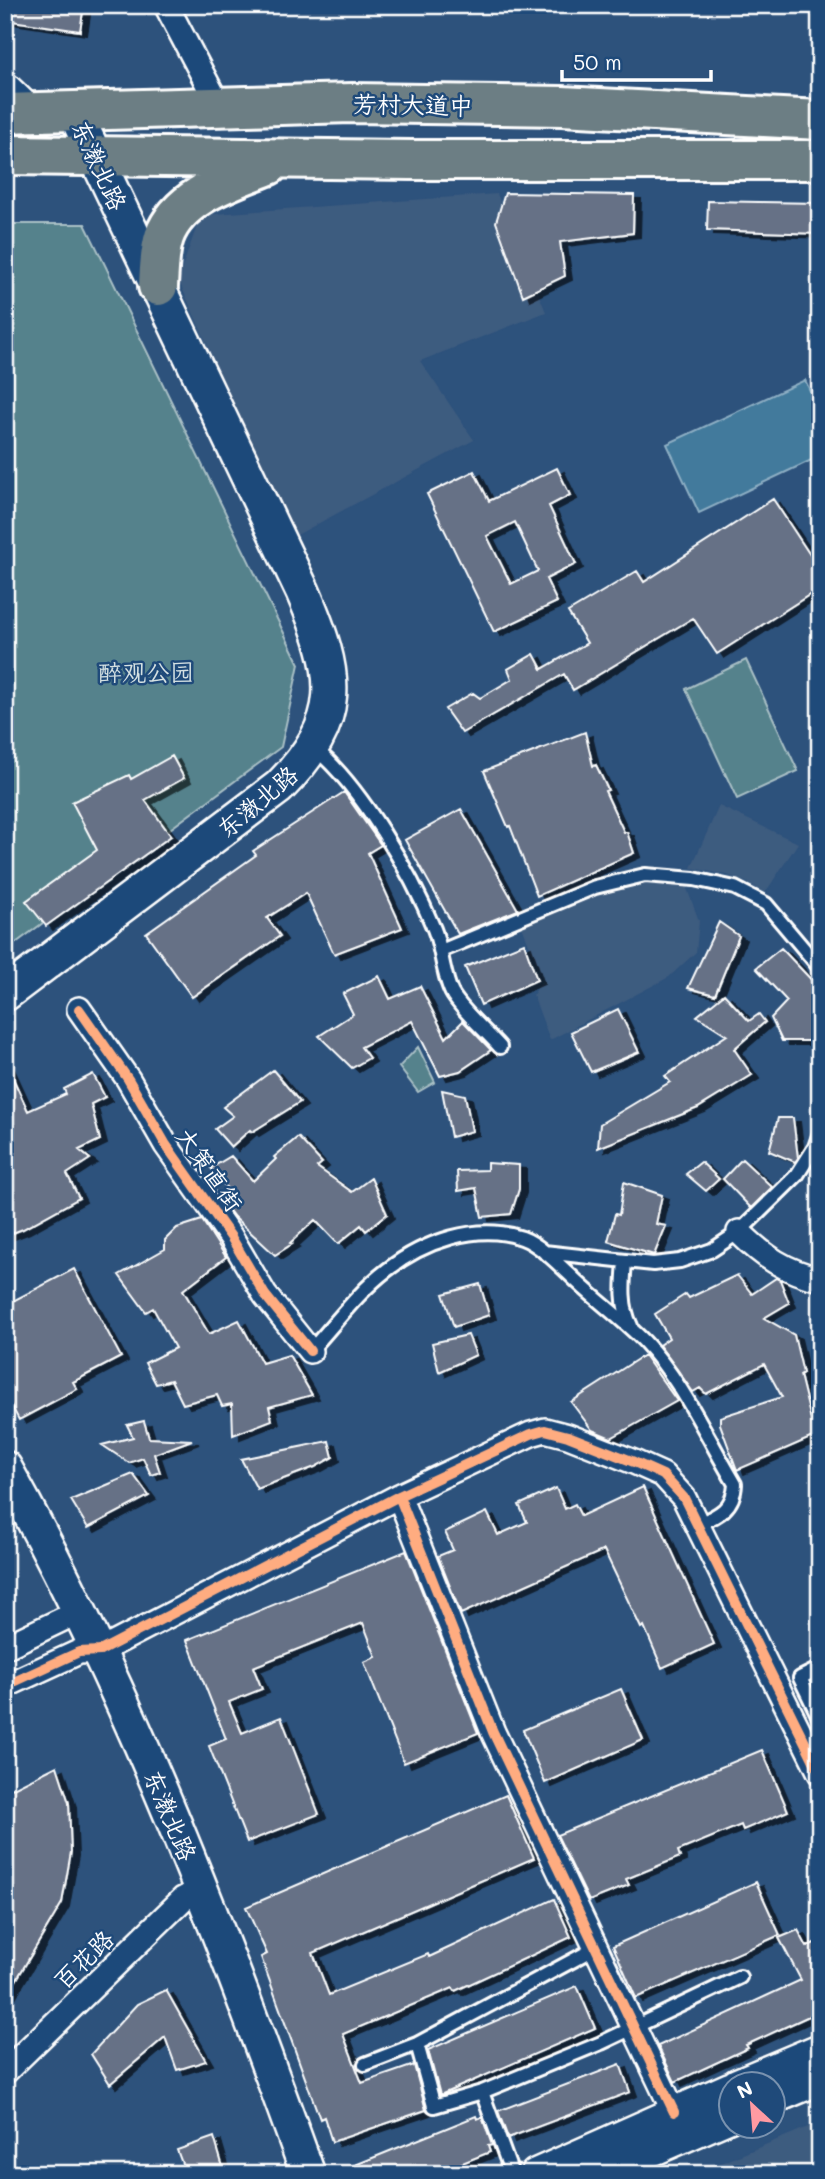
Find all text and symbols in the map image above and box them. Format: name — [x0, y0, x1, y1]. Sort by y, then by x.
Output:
scale bar — [562, 38, 711, 82]
text: 50 m — [573, 48, 622, 75]
street label: 芳村大道中 — [353, 87, 473, 121]
street label: 东漖北路 — [66, 115, 134, 215]
park label: 醉观公园 — [98, 656, 194, 687]
street label: 东漖北路 — [210, 758, 304, 844]
street label: 大策直街 — [170, 1121, 250, 1217]
street label: 东漖北路 — [138, 1765, 204, 1865]
street label: 百花路 — [46, 1923, 120, 1995]
north arrow — [716, 2070, 786, 2140]
text: N — [732, 2075, 756, 2104]

